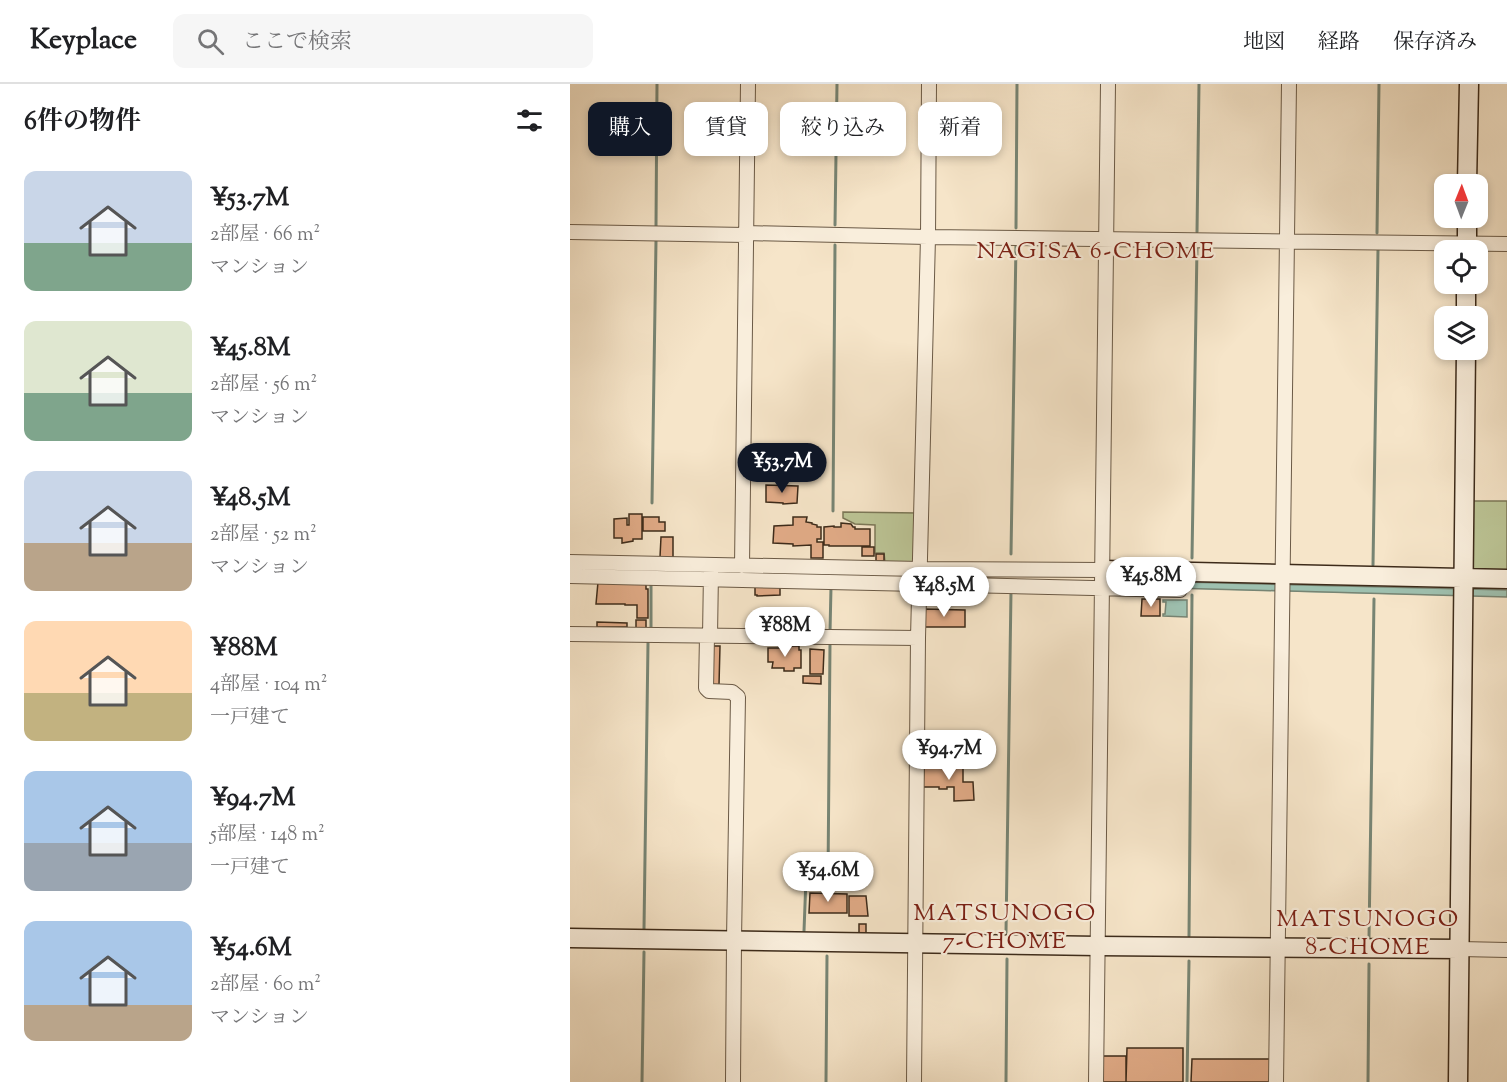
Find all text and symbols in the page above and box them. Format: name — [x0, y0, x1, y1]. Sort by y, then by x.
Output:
search box — [173, 14, 593, 68]
text: Keyplace — [30, 21, 137, 61]
icon: search — [194, 25, 227, 58]
text: ここで検索 — [242, 27, 352, 59]
text: 地図 — [1243, 28, 1285, 58]
text: 経路 — [1318, 28, 1360, 58]
text: 保存済み — [1393, 28, 1477, 58]
chip: 購入 — [588, 102, 672, 156]
chip: 賃貸 — [684, 102, 768, 156]
chip: 絞り込み — [780, 102, 906, 156]
chip: 新着 — [918, 102, 1002, 156]
text: 6件の物件 — [24, 104, 141, 141]
icon: filters — [513, 104, 546, 137]
north arrow — [1434, 174, 1488, 228]
map controls — [1434, 174, 1488, 360]
text: ¥53.7M — [210, 180, 289, 217]
icon: home — [72, 195, 144, 267]
text: 2部屋 · 66 m² — [210, 221, 320, 250]
district label: NAGISA 6-CHOME — [977, 235, 1215, 269]
button: locate — [1434, 240, 1488, 294]
text: マンション — [210, 254, 309, 283]
button: layers — [1434, 306, 1488, 360]
text: ¥45.8M — [210, 330, 290, 367]
icon: home — [72, 345, 144, 417]
text: 2部屋 · 56 m² — [210, 371, 317, 400]
text: マンション — [210, 404, 309, 433]
pin: ¥53.7M — [733, 443, 831, 494]
text: ¥53.7M — [752, 448, 812, 477]
text: ¥48.5M — [210, 480, 290, 517]
icon: home — [72, 495, 144, 567]
text: 2部屋 · 52 m² — [210, 521, 317, 550]
text: マンション — [210, 554, 309, 583]
pin: ¥45.8M — [1102, 557, 1200, 608]
text: ¥45.8M — [1120, 562, 1182, 591]
pin: ¥48.5M — [895, 567, 993, 618]
text: ¥48.5M — [913, 572, 975, 601]
pin: ¥88M — [749, 607, 821, 658]
text: ¥88M — [759, 612, 811, 641]
text: ¥88M — [210, 630, 278, 667]
icon: home — [72, 645, 144, 717]
text: 4部屋 · 104 m² — [210, 671, 327, 700]
text: 一戸建て — [210, 704, 290, 733]
pin: ¥94.7M — [900, 730, 998, 781]
text: ¥94.7M — [916, 735, 982, 764]
text: ¥94.7M — [210, 780, 295, 817]
icon: home — [72, 795, 144, 867]
text: 5部屋 · 148 m² — [210, 821, 325, 850]
pin: ¥54.6M — [779, 852, 877, 903]
text: 一戸建て — [210, 854, 290, 883]
text: ¥54.6M — [797, 857, 859, 886]
district label: MATSUNOGO 7-CHOME — [913, 897, 1097, 959]
district label: MATSUNOGO 8-CHOME — [1276, 903, 1460, 965]
text: ¥54.6M — [210, 930, 292, 967]
icon: home — [72, 945, 144, 1017]
text: 2部屋 · 60 m² — [210, 971, 321, 1000]
text: マンション — [210, 1004, 309, 1033]

